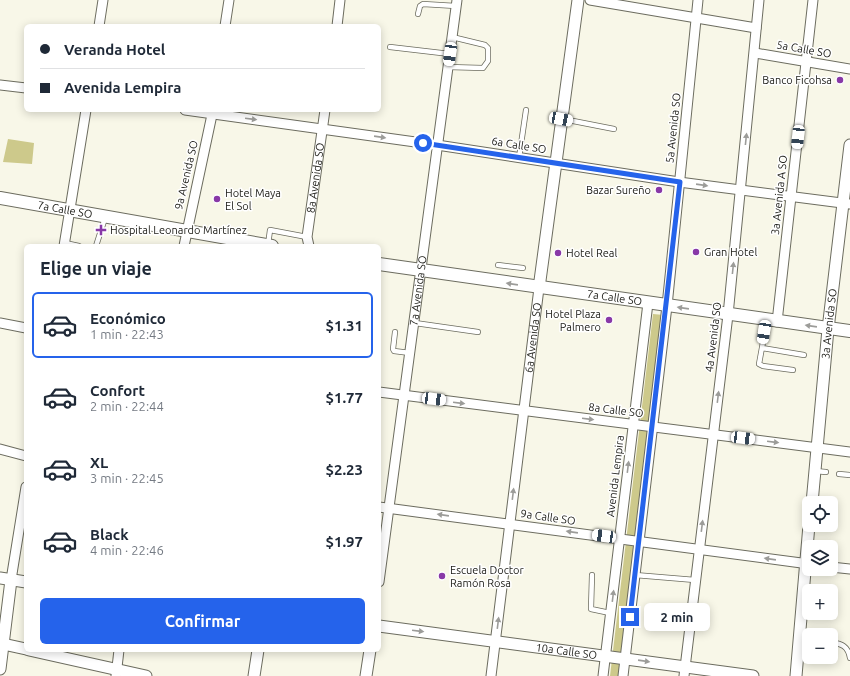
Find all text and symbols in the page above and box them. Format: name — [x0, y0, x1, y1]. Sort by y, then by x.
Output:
street label: 5a Calle SO — [776, 38, 832, 60]
text: Veranda Hotel — [64, 41, 165, 58]
car — [442, 41, 458, 67]
place label: Banco Ficohsa — [762, 74, 832, 86]
marker: Banco Ficohsa — [835, 75, 845, 85]
text: Avenida Lempira — [64, 79, 181, 96]
street label: 5a Avenida SO — [663, 92, 683, 164]
car — [548, 111, 574, 127]
one-way arrow — [245, 116, 257, 122]
car — [791, 124, 805, 150]
one-way arrow — [743, 133, 749, 145]
one-way arrow — [374, 134, 386, 140]
route start — [414, 134, 432, 152]
street label: 6a Calle SO — [491, 135, 547, 155]
street label: 9a Avenida SO — [172, 139, 200, 211]
street label: 8a Avenida SO — [304, 142, 326, 214]
street label: 3a Avenida A SO — [769, 154, 789, 236]
one-way arrow — [696, 182, 708, 188]
place label: Bazar Sureño — [586, 184, 651, 196]
marker: Bazar Sureño — [654, 185, 664, 195]
place label: Hotel Maya El Sol — [225, 187, 281, 212]
marker: Hotel Maya El Sol — [212, 194, 222, 204]
street label: 7a Calle SO — [37, 199, 93, 220]
marker: Hospital Leonardo Martínez — [95, 224, 107, 236]
place label: Hospital Leonardo Martínez — [110, 224, 247, 236]
place label: Gran Hotel — [704, 246, 757, 258]
place label: Hotel Real — [566, 247, 617, 259]
marker: Gran Hotel — [691, 247, 701, 257]
marker: Hotel Real — [553, 248, 563, 258]
street label: 7a Avenida SO — [407, 255, 429, 326]
text: Elige un viaje — [40, 258, 152, 278]
one-way arrow — [729, 262, 736, 274]
one-way arrow — [506, 281, 518, 287]
street label: 7a Calle SO — [586, 288, 643, 307]
street label: 3a Avenida SO — [819, 288, 839, 360]
street label: 4a Avenida SO — [703, 301, 723, 373]
street label: 6a Avenida SO — [523, 302, 543, 373]
one-way arrow — [677, 305, 689, 311]
icon: car — [42, 307, 78, 343]
place label: Hotel Plaza Palmero — [545, 308, 601, 333]
text: Económico — [90, 310, 166, 327]
marker: Hotel Plaza Palmero — [604, 315, 614, 325]
text: $1.31 — [325, 317, 363, 334]
car — [756, 319, 772, 345]
one-way arrow — [805, 323, 817, 329]
text: 1 min · 22:43 — [90, 327, 164, 341]
icon: car — [42, 379, 78, 415]
text: Confort — [90, 382, 145, 399]
text: $1.77 — [325, 389, 363, 406]
one-way arrow — [715, 391, 721, 403]
car — [421, 392, 447, 406]
text: 2 min · 22:44 — [90, 399, 164, 413]
one-way arrow — [453, 399, 465, 406]
street label: 8a Calle SO — [588, 401, 644, 419]
one-way arrow — [582, 416, 594, 422]
car — [730, 431, 756, 445]
street label: Avenida Lempira — [604, 435, 626, 517]
one-way arrow — [767, 439, 779, 445]
icon: car — [42, 451, 78, 487]
text: XL — [90, 454, 108, 471]
one-way arrow — [625, 460, 631, 473]
text: $2.23 — [325, 461, 363, 478]
text: 3 min · 22:45 — [90, 471, 164, 485]
one-way arrow — [510, 488, 517, 500]
map controls — [802, 496, 838, 664]
button: locate — [802, 496, 838, 532]
street label: 9a Calle SO — [520, 507, 576, 527]
one-way arrow — [437, 512, 449, 518]
one-way arrow — [699, 520, 705, 532]
icon: car — [42, 523, 78, 559]
text: Black — [90, 526, 129, 543]
car — [591, 528, 617, 544]
one-way arrow — [566, 529, 578, 535]
text: $1.97 — [325, 533, 363, 550]
button: layers — [802, 540, 838, 576]
text: 4 min · 22:46 — [90, 543, 164, 557]
one-way arrow — [764, 555, 776, 562]
place label: Escuela Doctor Ramón Rosa — [450, 564, 525, 589]
marker: Escuela Doctor Ramón Rosa — [437, 571, 447, 581]
button: + — [802, 584, 838, 620]
one-way arrow — [609, 590, 616, 602]
button: Confirmar — [40, 598, 365, 644]
callout: 2 min — [644, 603, 710, 631]
route end — [621, 608, 639, 626]
text: 2 min — [661, 610, 693, 624]
one-way arrow — [494, 617, 501, 629]
one-way arrow — [412, 628, 424, 634]
button: − — [802, 628, 838, 664]
street label: 10a Calle SO — [535, 641, 598, 661]
one-way arrow — [638, 658, 650, 664]

